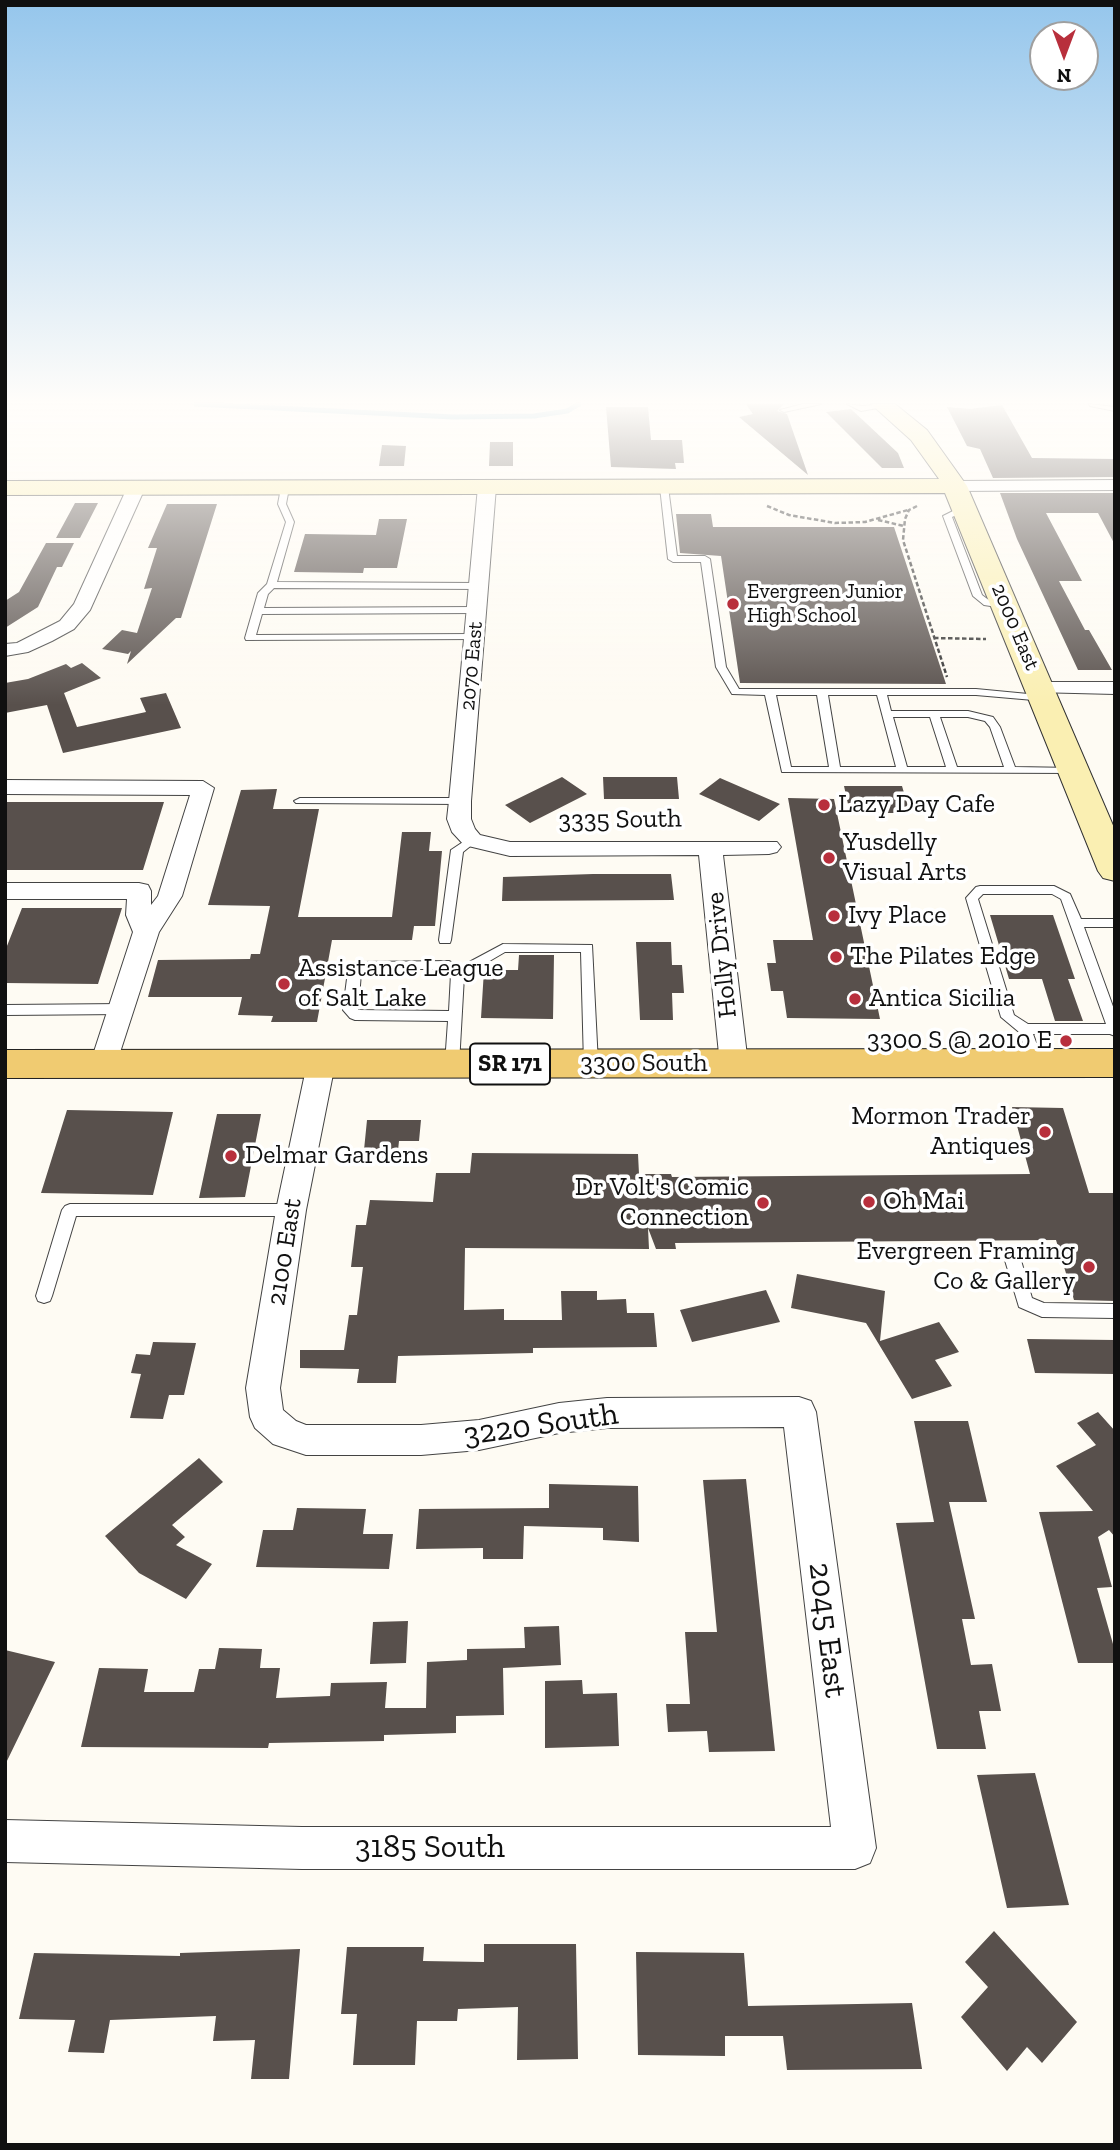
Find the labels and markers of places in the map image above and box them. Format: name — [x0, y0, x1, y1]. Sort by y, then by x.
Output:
place label: Evergreen Junior High School — [747, 579, 904, 629]
marker: Evergreen Junior High School — [725, 596, 741, 612]
place label: Lazy Day Cafe — [838, 789, 995, 821]
marker: Lazy Day Cafe — [816, 797, 832, 813]
place label: Yusdelly Visual Arts — [843, 827, 967, 888]
marker: Yusdelly Visual Arts — [821, 850, 837, 866]
place label: Ivy Place — [848, 900, 947, 932]
marker: Ivy Place — [826, 908, 842, 924]
place label: The Pilates Edge — [850, 941, 1036, 973]
marker: The Pilates Edge — [828, 949, 844, 965]
place label: Assistance League of Salt Lake — [298, 953, 504, 1014]
marker: Assistance League of Salt Lake — [276, 976, 292, 992]
place label: Antica Sicilia — [869, 983, 1015, 1015]
marker: Antica Sicilia — [847, 991, 863, 1007]
place label: 3300 S @ 2010 E — [867, 1025, 1052, 1057]
marker: 3300 S @ 2010 E — [1058, 1033, 1074, 1049]
place label: Mormon Trader Antiques — [851, 1101, 1031, 1162]
marker: Mormon Trader Antiques — [1037, 1124, 1053, 1140]
place label: Delmar Gardens — [245, 1140, 429, 1172]
marker: Delmar Gardens — [223, 1148, 239, 1164]
place label: Dr Volt's Comic Connection — [575, 1172, 749, 1234]
place label: Oh Mai — [883, 1186, 965, 1218]
marker: Oh Mai — [861, 1194, 877, 1210]
marker: Dr Volt's Comic Connection — [755, 1195, 771, 1211]
place label: Evergreen Framing Co & Gallery — [857, 1236, 1075, 1298]
marker: Evergreen Framing Co & Gallery — [1081, 1259, 1097, 1275]

